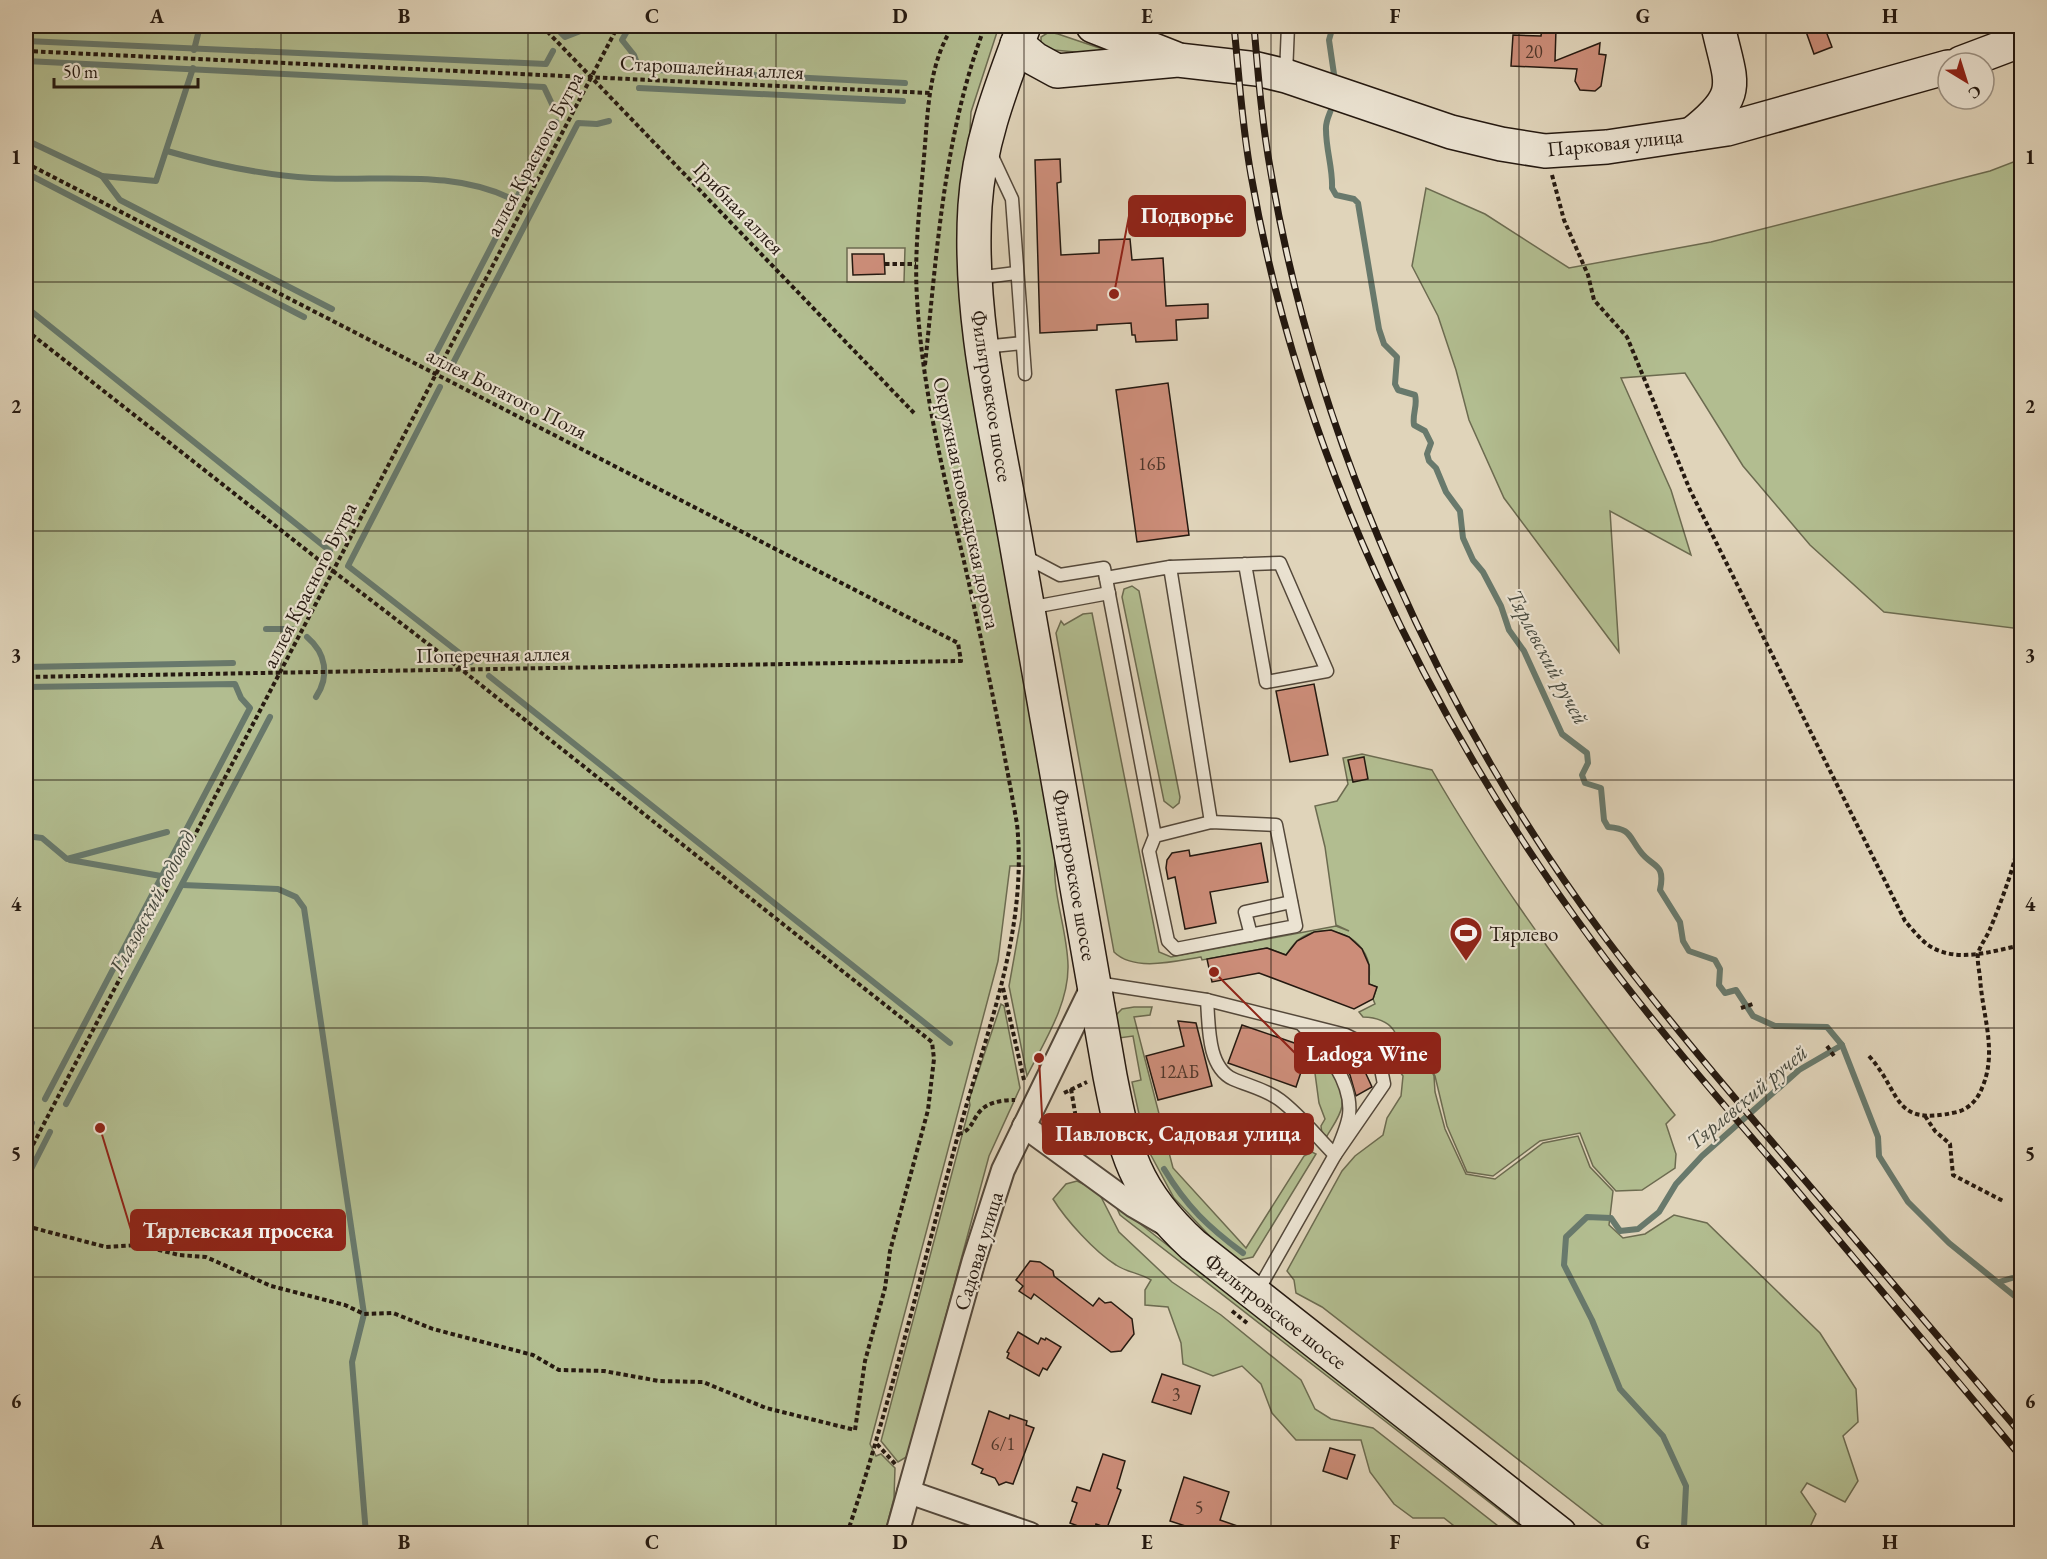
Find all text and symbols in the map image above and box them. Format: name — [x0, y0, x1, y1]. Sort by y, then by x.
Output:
text: A — [149, 3, 165, 29]
text: B — [398, 3, 410, 29]
text: C — [645, 3, 659, 29]
text: D — [892, 3, 908, 29]
text: E — [1141, 3, 1153, 29]
text: F — [1390, 3, 1401, 29]
text: G — [1636, 3, 1650, 29]
text: H — [1882, 3, 1898, 29]
house number: 20 — [1525, 40, 1543, 63]
street label: Старошалейная аллея — [619, 49, 805, 85]
scale bar — [54, 51, 198, 89]
north arrow — [1936, 51, 1996, 111]
text: 50 m — [63, 60, 98, 83]
street label: аллея Красного Бугра — [479, 67, 589, 241]
text: С — [1964, 81, 1986, 104]
street label: Парковая улица — [1546, 121, 1685, 163]
text: 1 — [11, 144, 21, 170]
text: 1 — [2025, 144, 2035, 170]
street label: Грибная аллея — [688, 156, 790, 260]
callout: Подворье — [1129, 196, 1245, 236]
text: Подворье — [1141, 201, 1233, 230]
street label: Фильтровское шоссе — [965, 308, 1019, 484]
street label: аллея Богатого Поля — [422, 341, 592, 445]
street label: Окружная новосадская дорога — [927, 374, 1007, 632]
text: 2 — [11, 393, 22, 419]
text: 2 — [2025, 393, 2036, 419]
house number: 16Б — [1138, 452, 1166, 475]
street label: аллея Красного Бугра — [256, 497, 363, 672]
water label: Тярлевский ручей — [1500, 584, 1596, 730]
street label: Поперечная аллея — [416, 639, 570, 669]
text: 3 — [11, 642, 21, 668]
text: 3 — [2025, 642, 2035, 668]
street label: Фильтровское шоссе — [1047, 787, 1103, 963]
water label: Глазовский водовод — [102, 825, 202, 979]
text: 4 — [11, 891, 22, 917]
text: 4 — [2025, 891, 2036, 917]
sports icon: Тярлево — [1448, 915, 1484, 962]
place label: Тярлево — [1489, 920, 1558, 947]
callout: Ladoga Wine — [1295, 1033, 1440, 1073]
water label: Тярлевский ручей — [1680, 1038, 1814, 1156]
text: Ladoga Wine — [1306, 1039, 1428, 1068]
house number: 12АБ — [1159, 1060, 1199, 1083]
callout: Павловск, Садовая улица — [1043, 1114, 1313, 1154]
text: Павловск, Садовая улица — [1055, 1119, 1301, 1148]
text: 5 — [11, 1140, 21, 1166]
text: 5 — [2025, 1140, 2035, 1166]
street label: Садовая улица — [947, 1188, 1009, 1314]
callout: Тярлевская просека — [131, 1210, 345, 1250]
text: Тярлевская просека — [143, 1216, 334, 1245]
street label: Фильтровское шоссе — [1199, 1247, 1353, 1375]
house number: 3 — [1172, 1383, 1180, 1406]
text: 6 — [11, 1388, 22, 1414]
text: 6 — [2025, 1388, 2036, 1414]
house number: 6/1 — [991, 1432, 1015, 1455]
house number: 5 — [1195, 1496, 1203, 1519]
text: A — [149, 1529, 165, 1555]
text: B — [398, 1529, 410, 1555]
text: C — [645, 1529, 659, 1555]
text: D — [892, 1529, 908, 1555]
text: E — [1141, 1529, 1153, 1555]
text: F — [1390, 1529, 1401, 1555]
text: G — [1636, 1529, 1650, 1555]
text: H — [1882, 1529, 1898, 1555]

